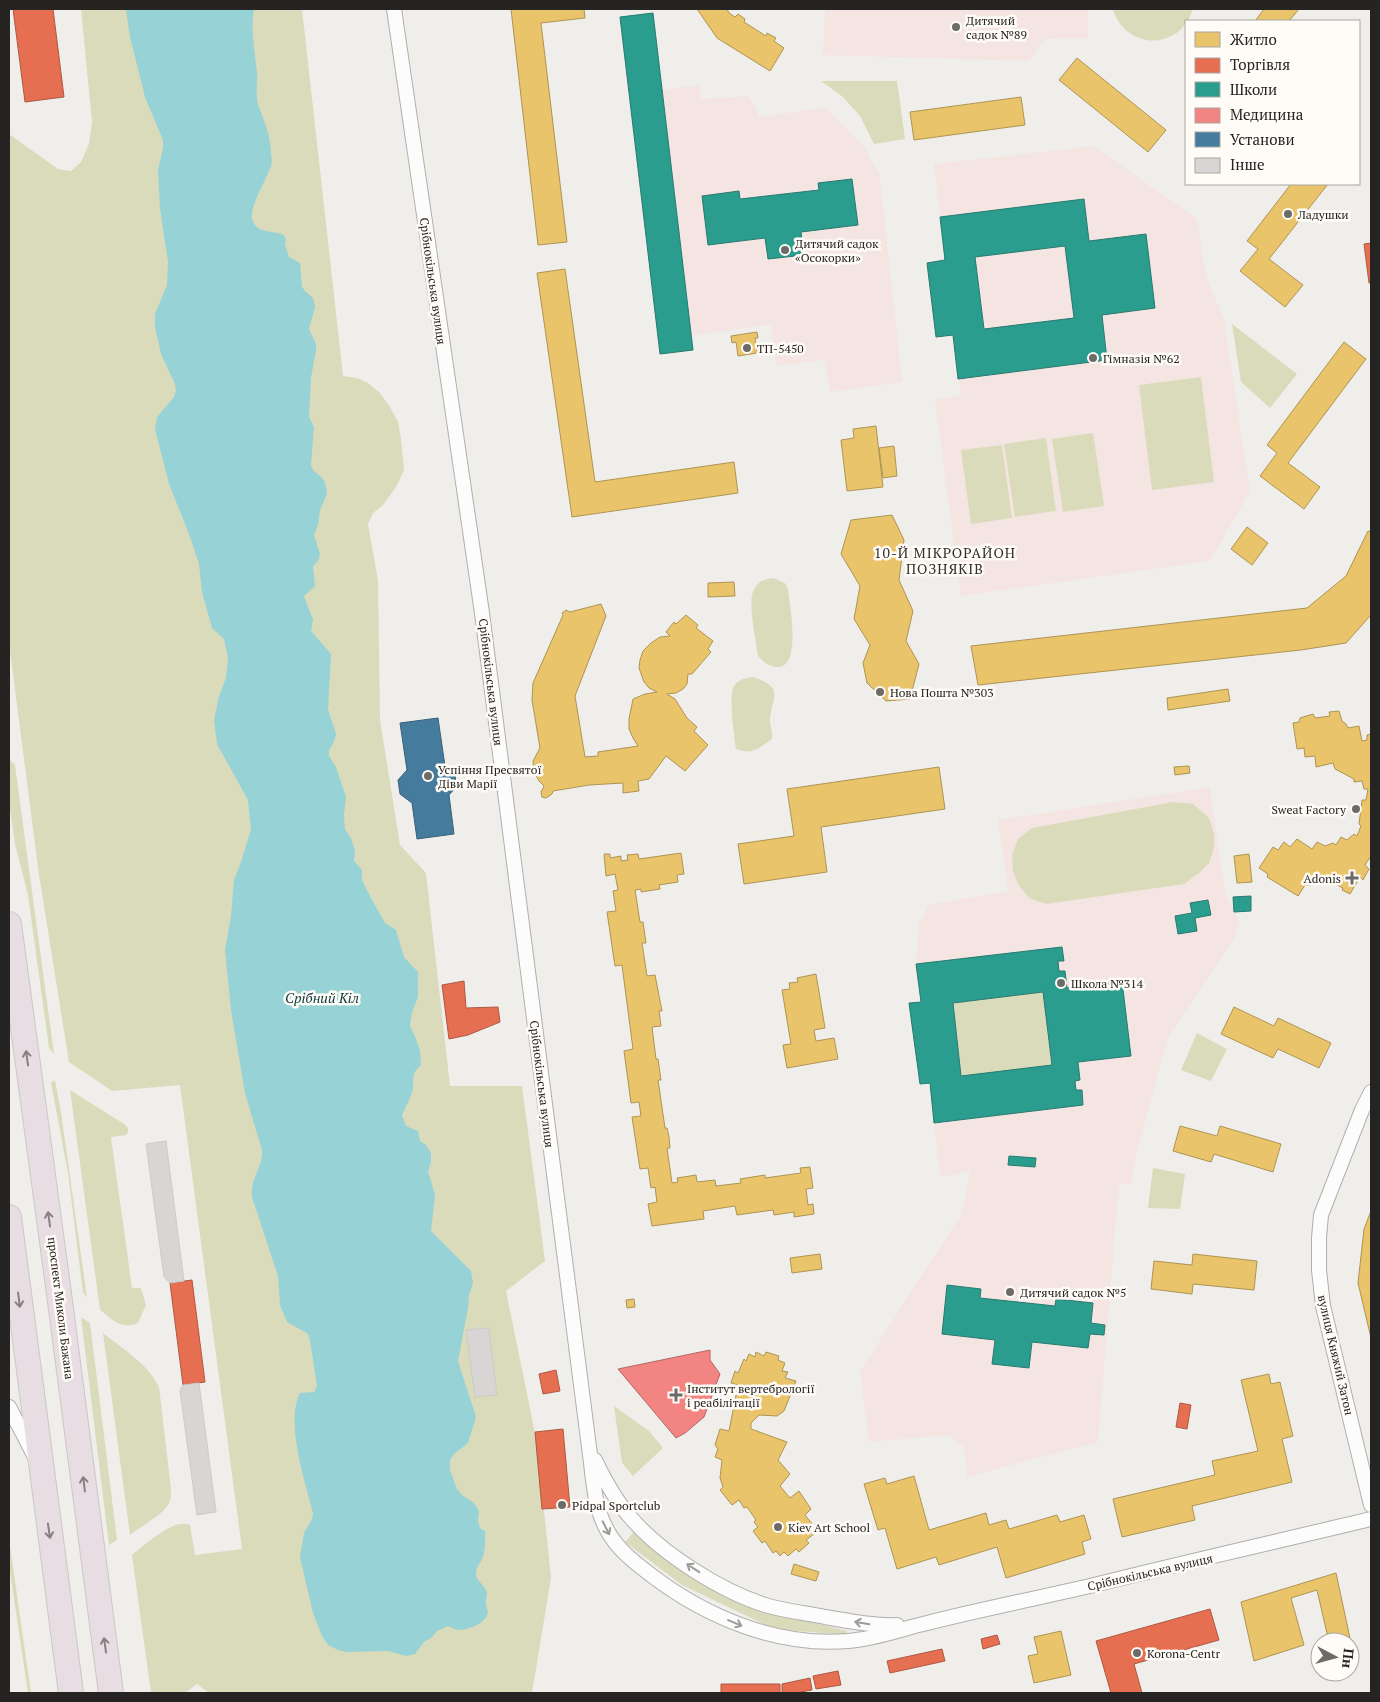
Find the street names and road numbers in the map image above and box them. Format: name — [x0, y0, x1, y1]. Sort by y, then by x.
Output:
street label: Срібнокільська вулиця — [417, 217, 449, 345]
street label: Срібнокільська вулиця — [476, 618, 506, 746]
street label: Срібнокільська вулиця — [527, 1020, 557, 1148]
street label: проспект Миколи Бажана — [45, 1236, 77, 1380]
street label: вулиця Княжий Затон — [1315, 1293, 1357, 1417]
street label: Срібнокільська вулиця — [1086, 1550, 1214, 1594]

